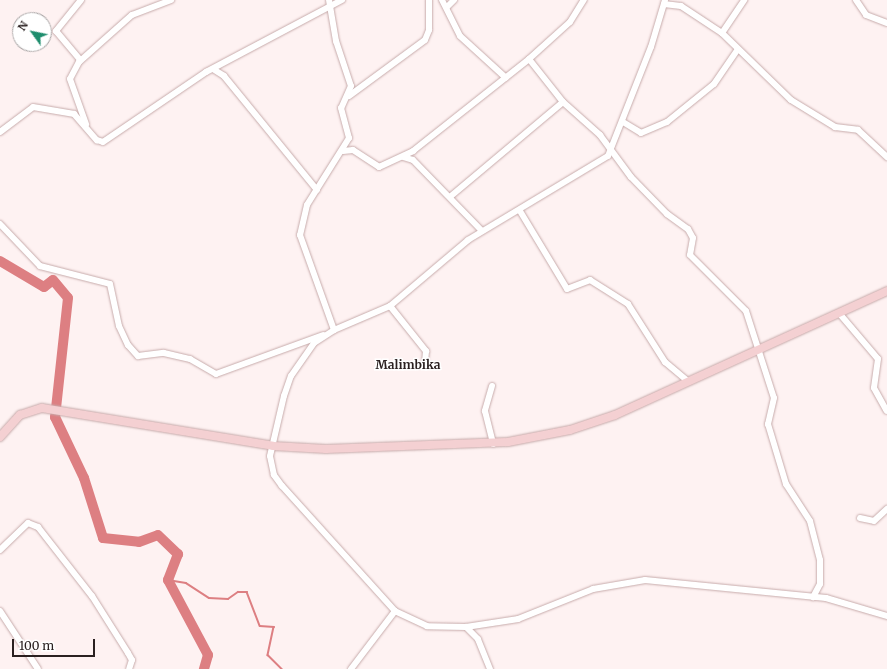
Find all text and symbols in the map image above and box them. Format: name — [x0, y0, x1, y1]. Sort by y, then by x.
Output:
north arrow — [12, 12, 52, 52]
text: N — [15, 19, 31, 33]
district label: Malimbika — [376, 358, 440, 372]
scale bar — [14, 631, 97, 657]
text: 100 m — [19, 638, 54, 653]

